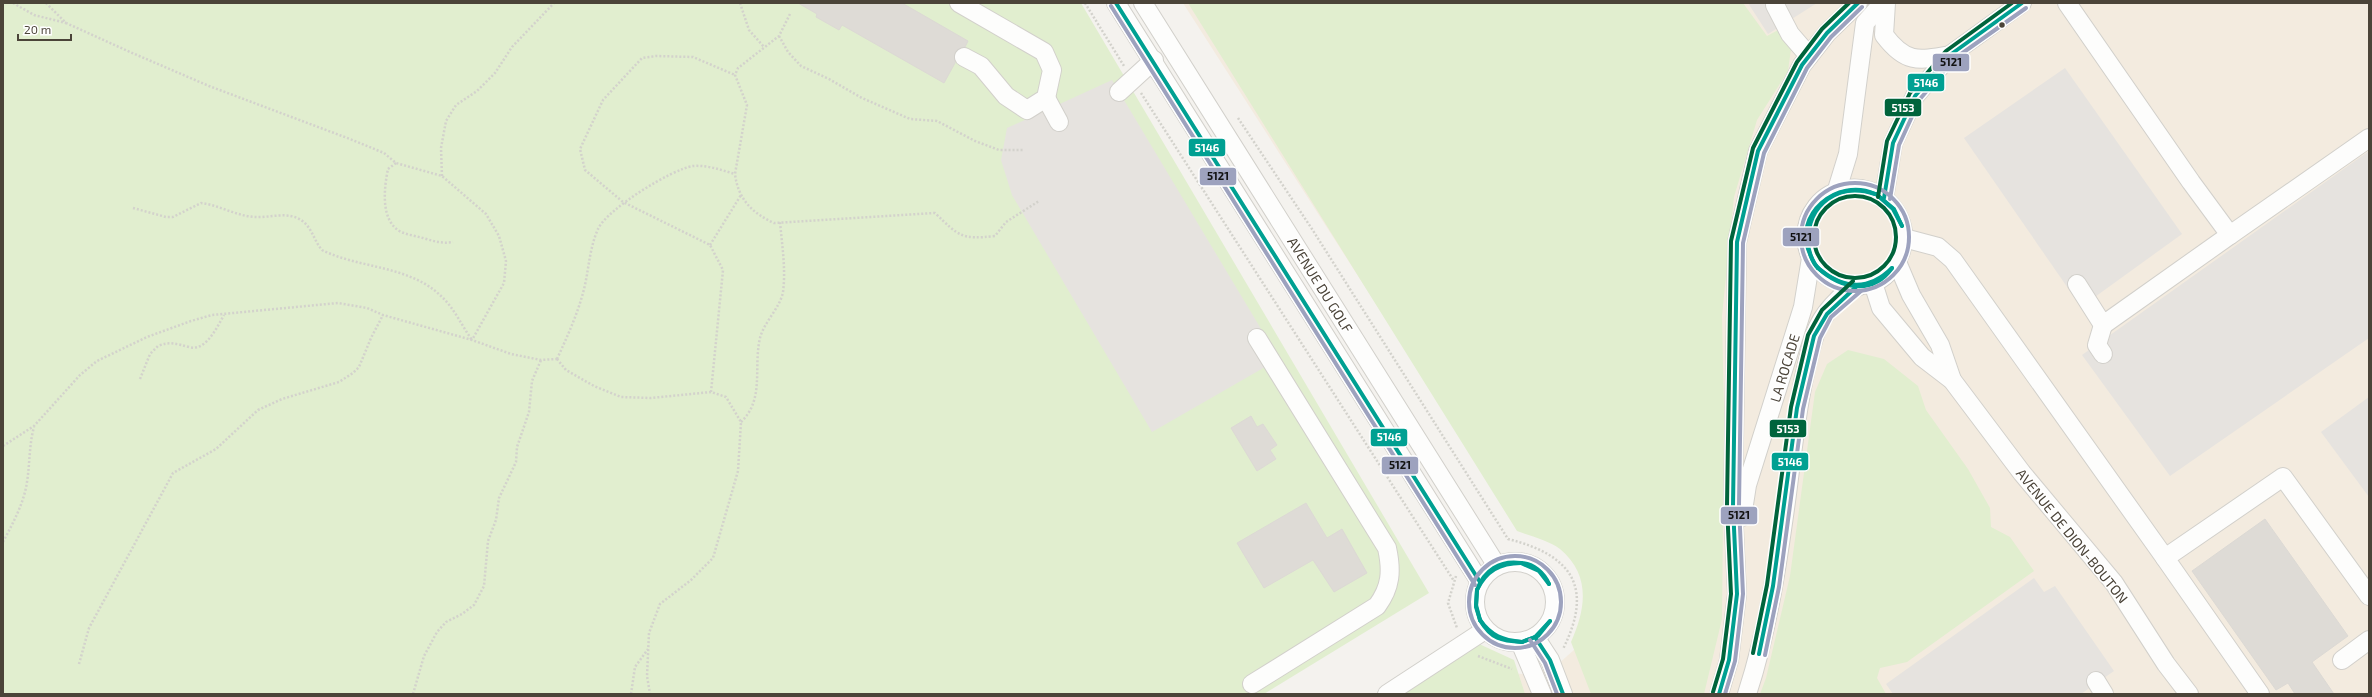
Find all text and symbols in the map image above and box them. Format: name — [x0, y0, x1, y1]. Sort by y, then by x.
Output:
scale bar — [18, 16, 71, 42]
unlabelled marker — [1997, 20, 2007, 30]
text: 20 m — [24, 22, 51, 36]
line badge: 5121 — [1932, 53, 1970, 72]
text: 5121 — [1940, 55, 1962, 68]
line badge: 5146 — [1907, 73, 1945, 92]
text: 5146 — [1914, 76, 1939, 89]
line badge: 5153 — [1884, 98, 1922, 117]
text: 5153 — [1891, 101, 1915, 114]
line badge: 5146 — [1188, 138, 1226, 157]
text: 5146 — [1195, 141, 1220, 154]
line badge: 5121 — [1199, 167, 1237, 186]
text: 5121 — [1207, 169, 1229, 182]
line badge: 5121 — [1782, 227, 1820, 247]
text: 5121 — [1790, 230, 1812, 243]
street label: AVENUE DU GOLF — [1284, 234, 1357, 336]
street label: LA ROCADE — [1766, 332, 1803, 404]
line badge: 5153 — [1769, 419, 1807, 438]
text: 5153 — [1776, 422, 1800, 435]
line badge: 5146 — [1370, 428, 1408, 447]
text: 5146 — [1377, 430, 1402, 443]
line badge: 5146 — [1771, 452, 1809, 471]
text: 5146 — [1778, 455, 1803, 468]
line badge: 5121 — [1381, 456, 1419, 475]
text: 5121 — [1389, 458, 1411, 471]
street label: AVENUE DE DION-BOUTON — [2013, 465, 2132, 606]
line badge: 5121 — [1720, 506, 1758, 525]
text: 5121 — [1728, 508, 1750, 521]

